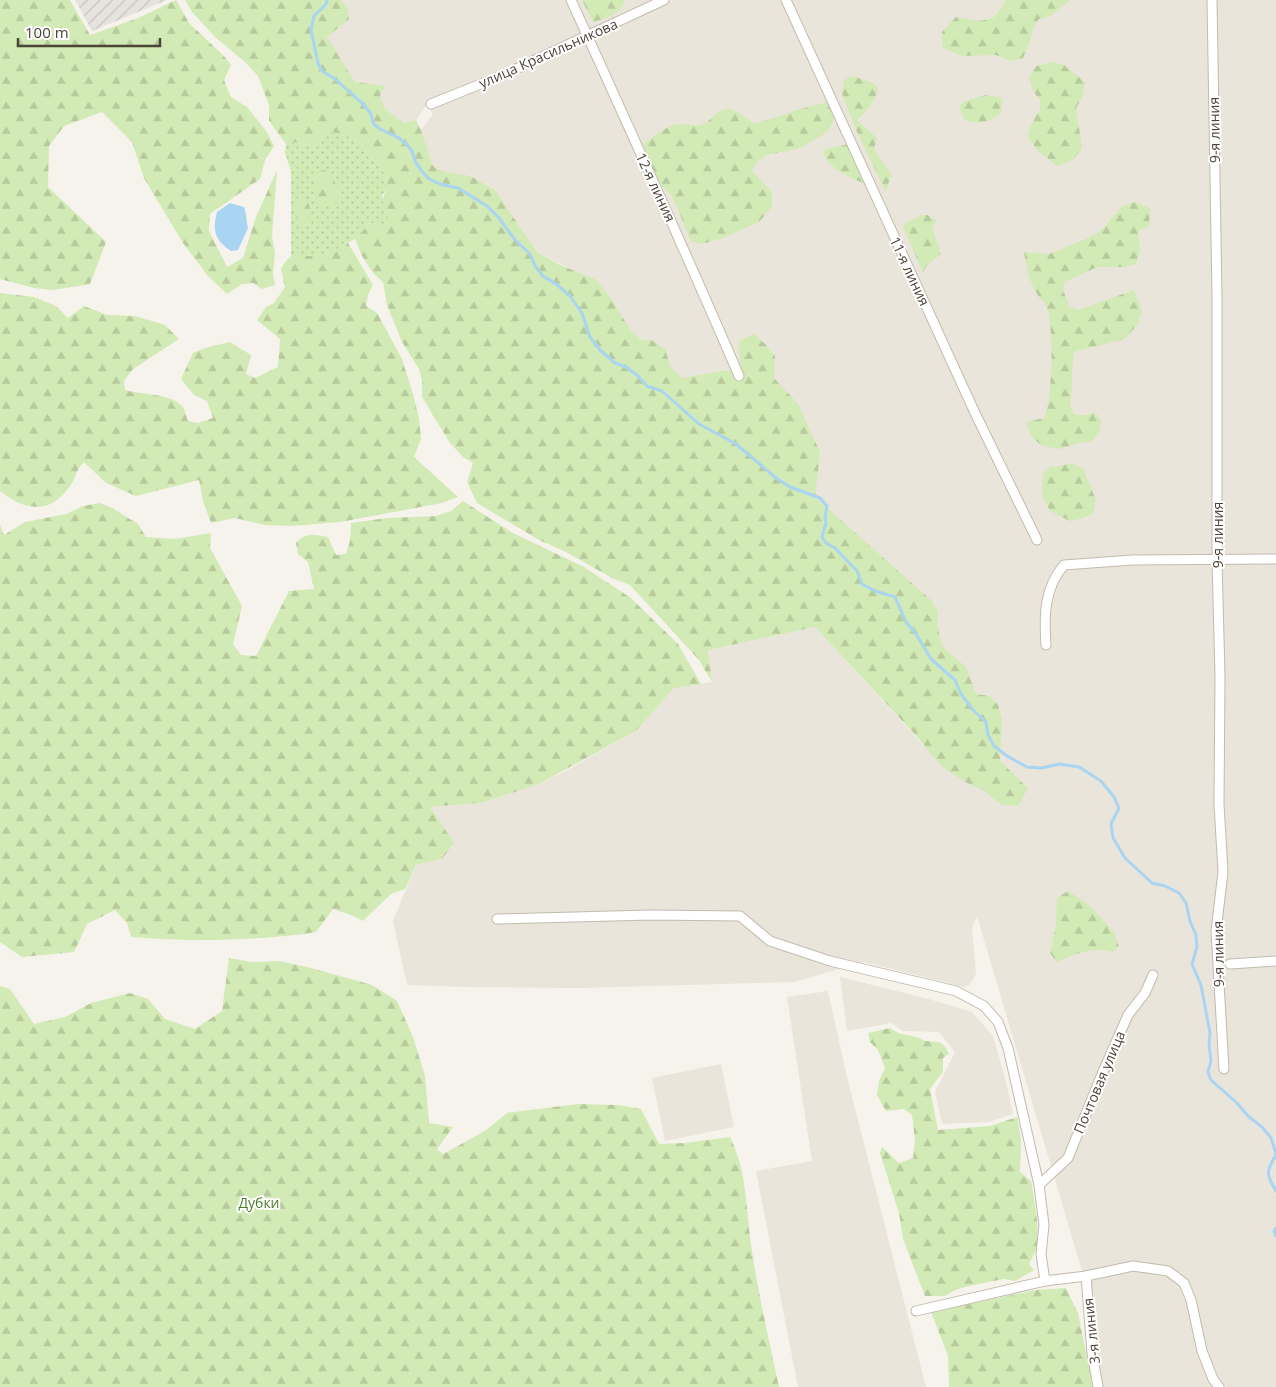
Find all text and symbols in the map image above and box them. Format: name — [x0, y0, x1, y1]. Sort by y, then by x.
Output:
street label: улица Красильникова — [476, 14, 620, 92]
scale bar — [18, 15, 160, 47]
text: 100 m — [25, 22, 69, 42]
street label: 9-я линия — [1204, 97, 1224, 163]
street label: 12-я линия — [632, 149, 680, 225]
street label: 11-я линия — [886, 233, 934, 309]
street label: 9-я линия — [1208, 502, 1227, 568]
street label: 9-я линия — [1208, 921, 1228, 987]
street label: Почтовая улица — [1069, 1028, 1129, 1136]
park label: Дубки — [238, 1193, 280, 1212]
street label: 3-я линия — [1078, 1297, 1104, 1365]

